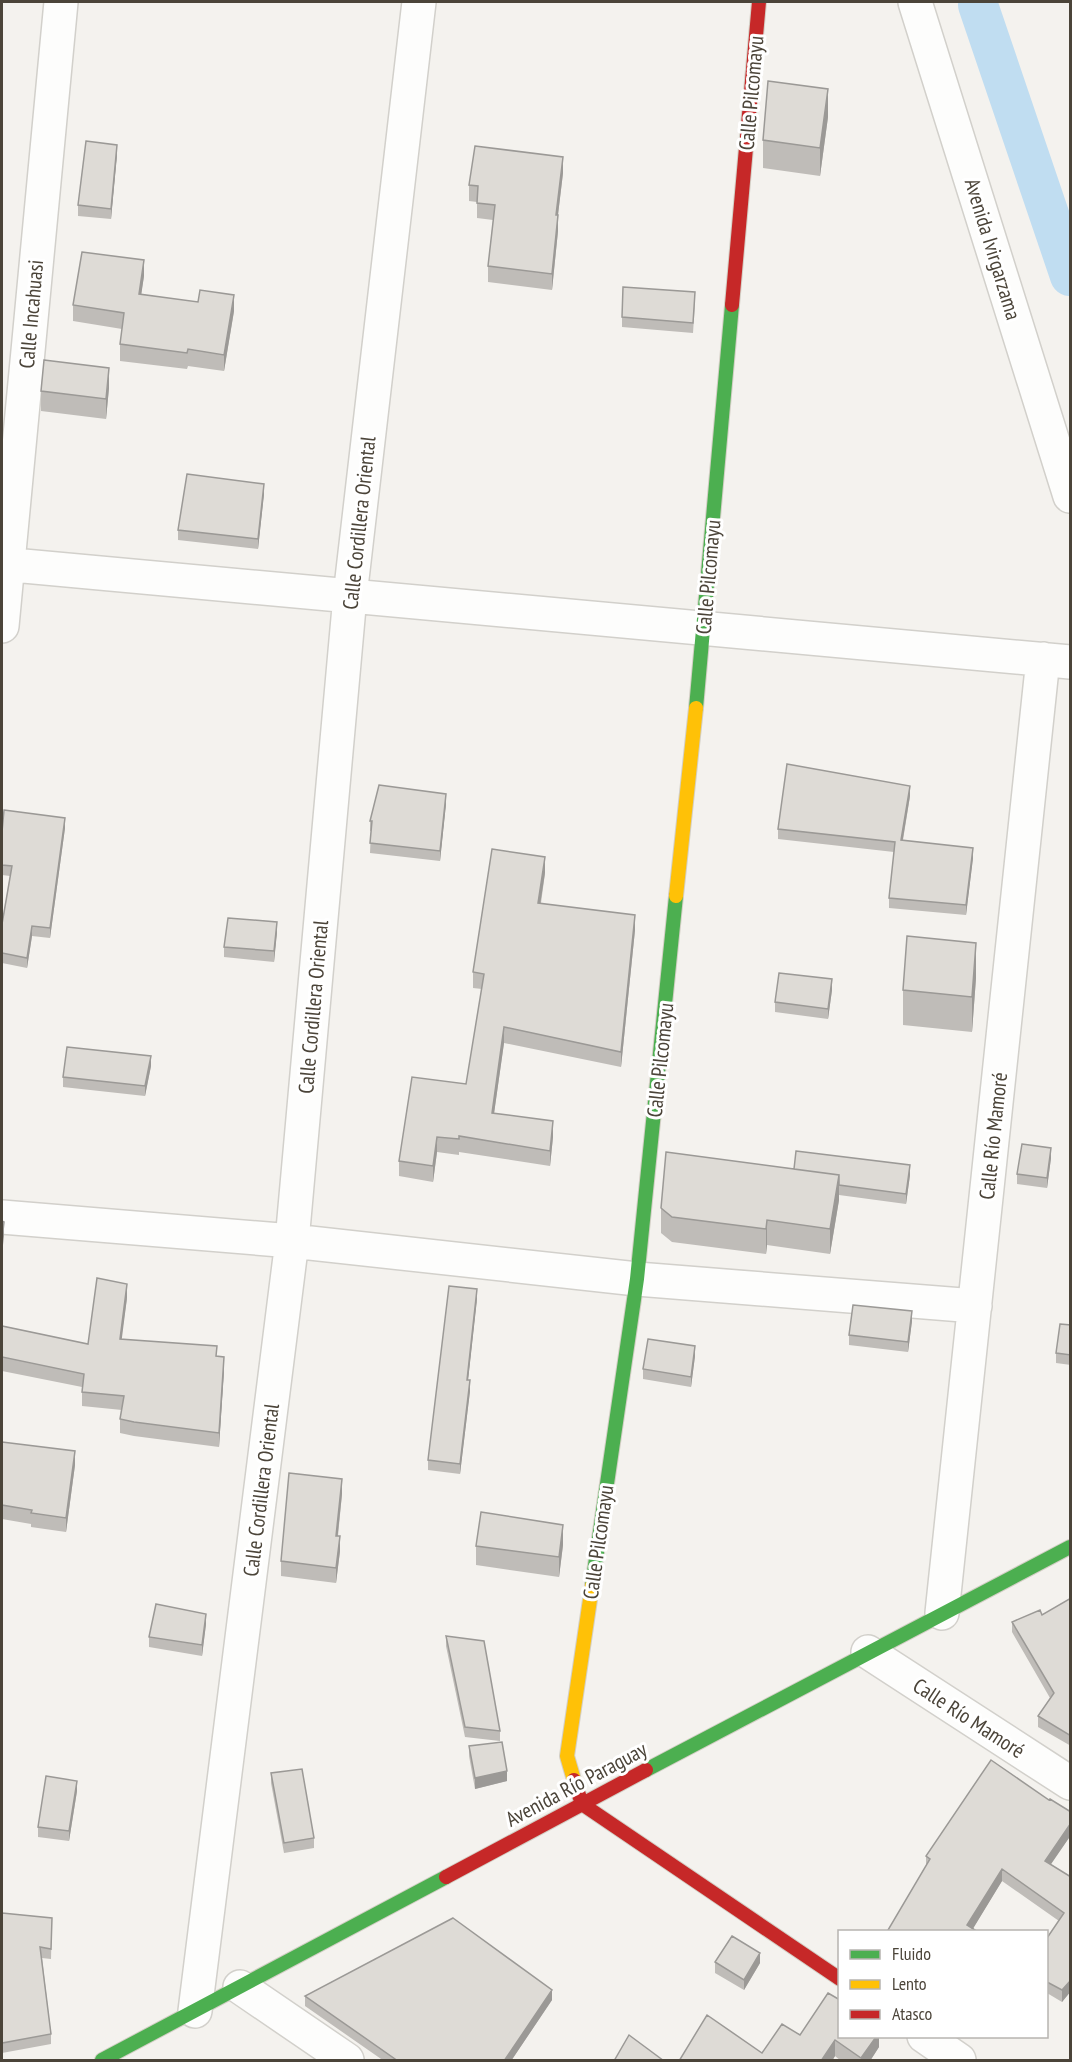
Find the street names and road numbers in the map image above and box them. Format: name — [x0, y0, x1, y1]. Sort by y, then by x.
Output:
street label: Calle Pilcomayu — [733, 35, 769, 151]
street label: Avenida Ivirgarzama — [959, 175, 1027, 323]
street label: Calle Incahuasi — [13, 258, 49, 370]
street label: Calle Cordillera Oriental — [336, 435, 382, 611]
street label: Calle Pilcomayu — [690, 519, 726, 635]
street label: Calle Cordillera Oriental — [292, 919, 334, 1095]
street label: Calle Pilcomayu — [641, 1001, 679, 1119]
street label: Calle Río Mamoré — [973, 1071, 1013, 1201]
street label: Calle Cordillera Oriental — [237, 1402, 285, 1578]
street label: Calle Pilcomayu — [577, 1483, 619, 1601]
street label: Calle Río Mamoré — [908, 1672, 1030, 1764]
street label: Avenida Río Paraguay — [501, 1735, 651, 1833]

